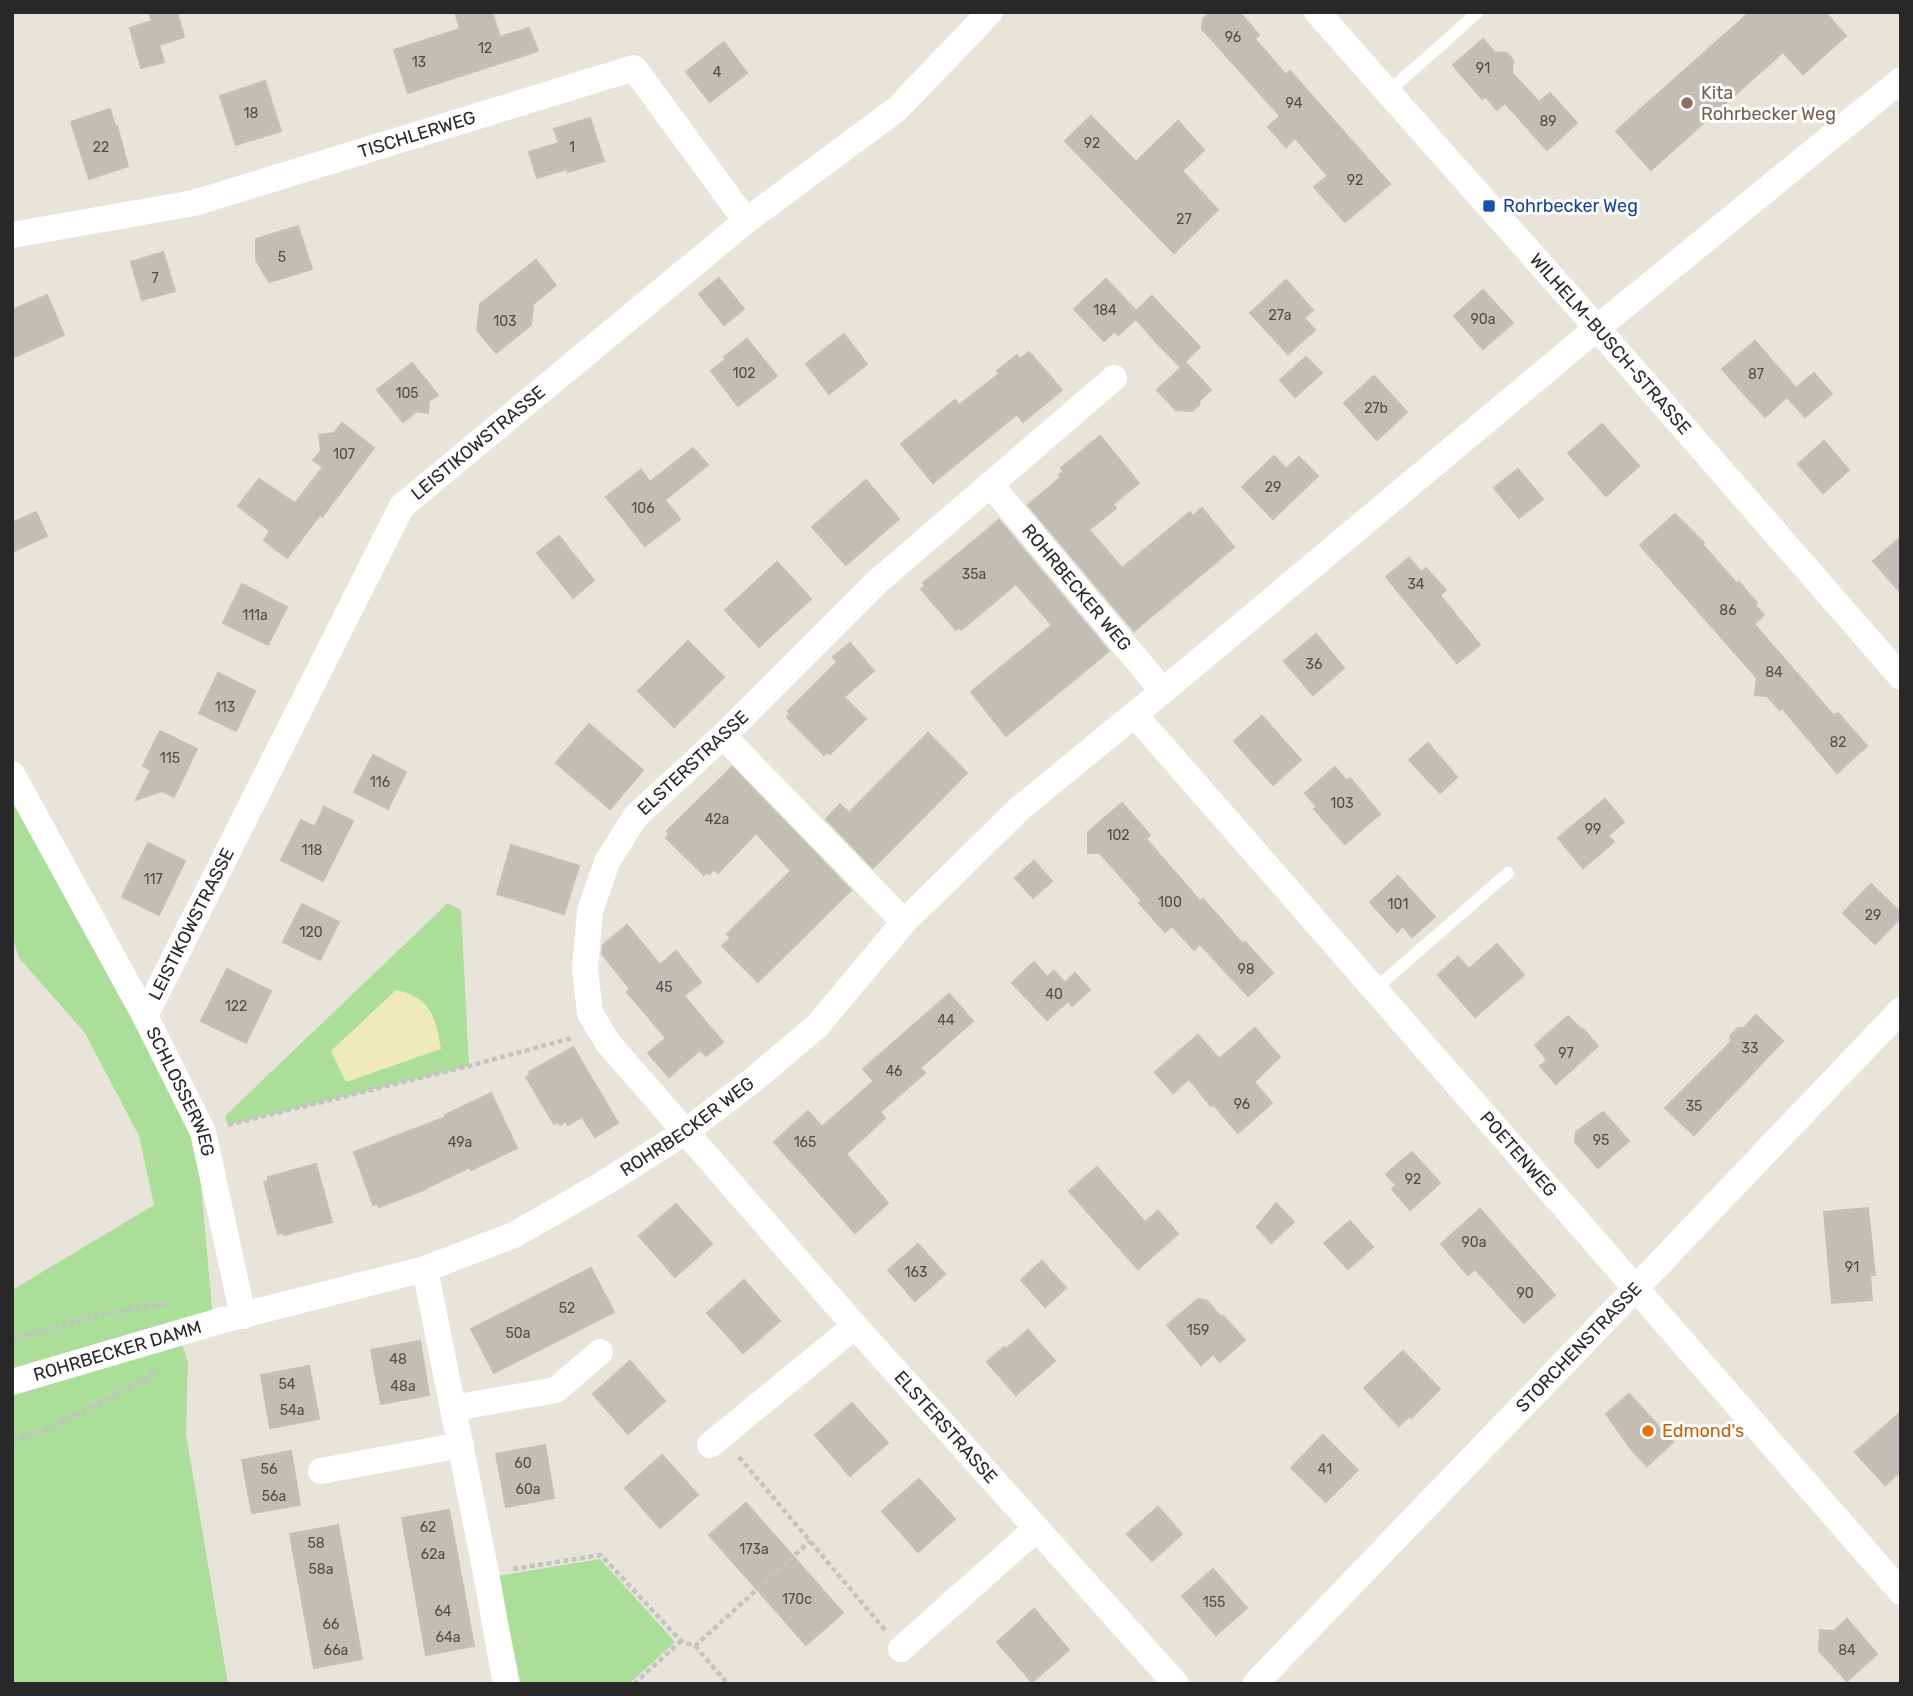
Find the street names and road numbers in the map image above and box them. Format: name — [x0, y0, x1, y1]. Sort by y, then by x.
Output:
street label: TISCHLERWEG — [356, 106, 478, 163]
street label: WILHELM-BUSCH-STRASSE — [1525, 249, 1696, 439]
street label: LEISTIKOWSTRASSE — [407, 381, 550, 505]
street label: ROHRBECKER WEG — [1017, 520, 1136, 655]
street label: ELSTERSTRASSE — [633, 706, 753, 820]
street label: LEISTIKOWSTRASSE — [144, 844, 239, 1004]
street label: SCHLOSSERWEG — [141, 1023, 219, 1158]
street label: ROHRBECKER WEG — [616, 1072, 759, 1181]
street label: POETENWEG — [1475, 1107, 1562, 1201]
street label: STORCHENSTRASSE — [1511, 1278, 1646, 1417]
street label: ROHRBECKER DAMM — [31, 1316, 204, 1386]
street label: ELSTERSTRASSE — [890, 1366, 1002, 1488]

